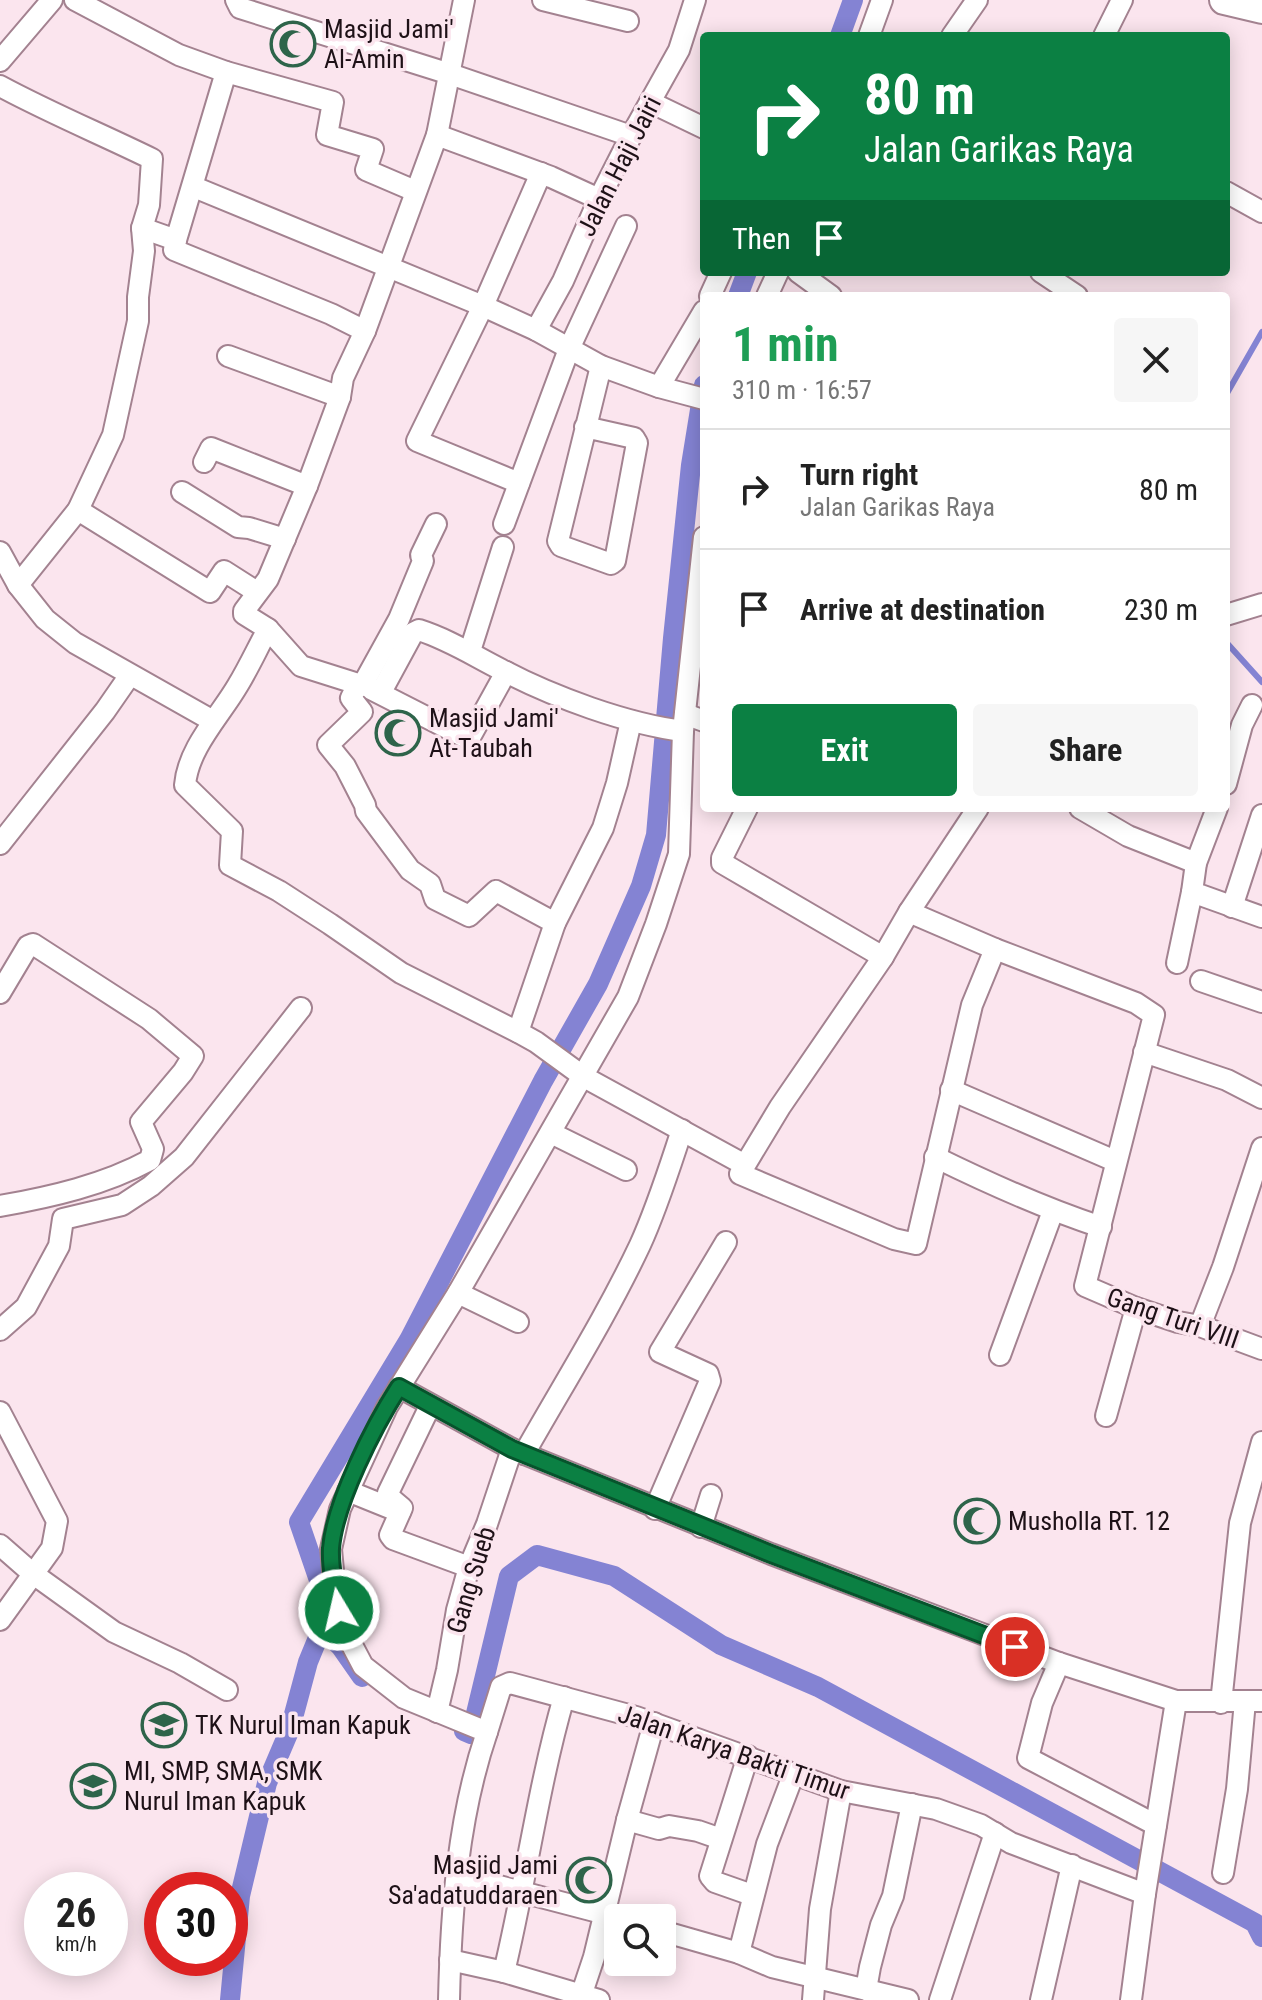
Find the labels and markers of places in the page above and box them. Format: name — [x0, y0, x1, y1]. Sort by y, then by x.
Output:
place label: Masjid Jami' Al-Amin — [324, 14, 454, 74]
mosque icon: Masjid Jami' Al-Amin — [269, 20, 317, 68]
place label: Masjid Jami' At-Taubah — [429, 703, 559, 763]
mosque icon: Masjid Jami' At-Taubah — [374, 709, 422, 757]
mosque icon: Musholla RT. 12 — [953, 1497, 1001, 1545]
place label: Musholla RT. 12 — [1008, 1506, 1170, 1536]
pin — [981, 1613, 1049, 1681]
school or university icon: TK Nurul Iman Kapuk — [140, 1701, 188, 1749]
place label: TK Nurul Iman Kapuk — [195, 1710, 411, 1740]
place label: MI, SMP, SMA, SMK Nurul Iman Kapuk — [124, 1756, 323, 1816]
school or university icon: MI, SMP, SMA, SMK Nurul Iman Kapuk — [69, 1762, 117, 1810]
place label: Masjid Jami Sa'adatuddaraen — [388, 1850, 558, 1910]
mosque icon: Masjid Jami Sa'adatuddaraen — [565, 1856, 613, 1904]

